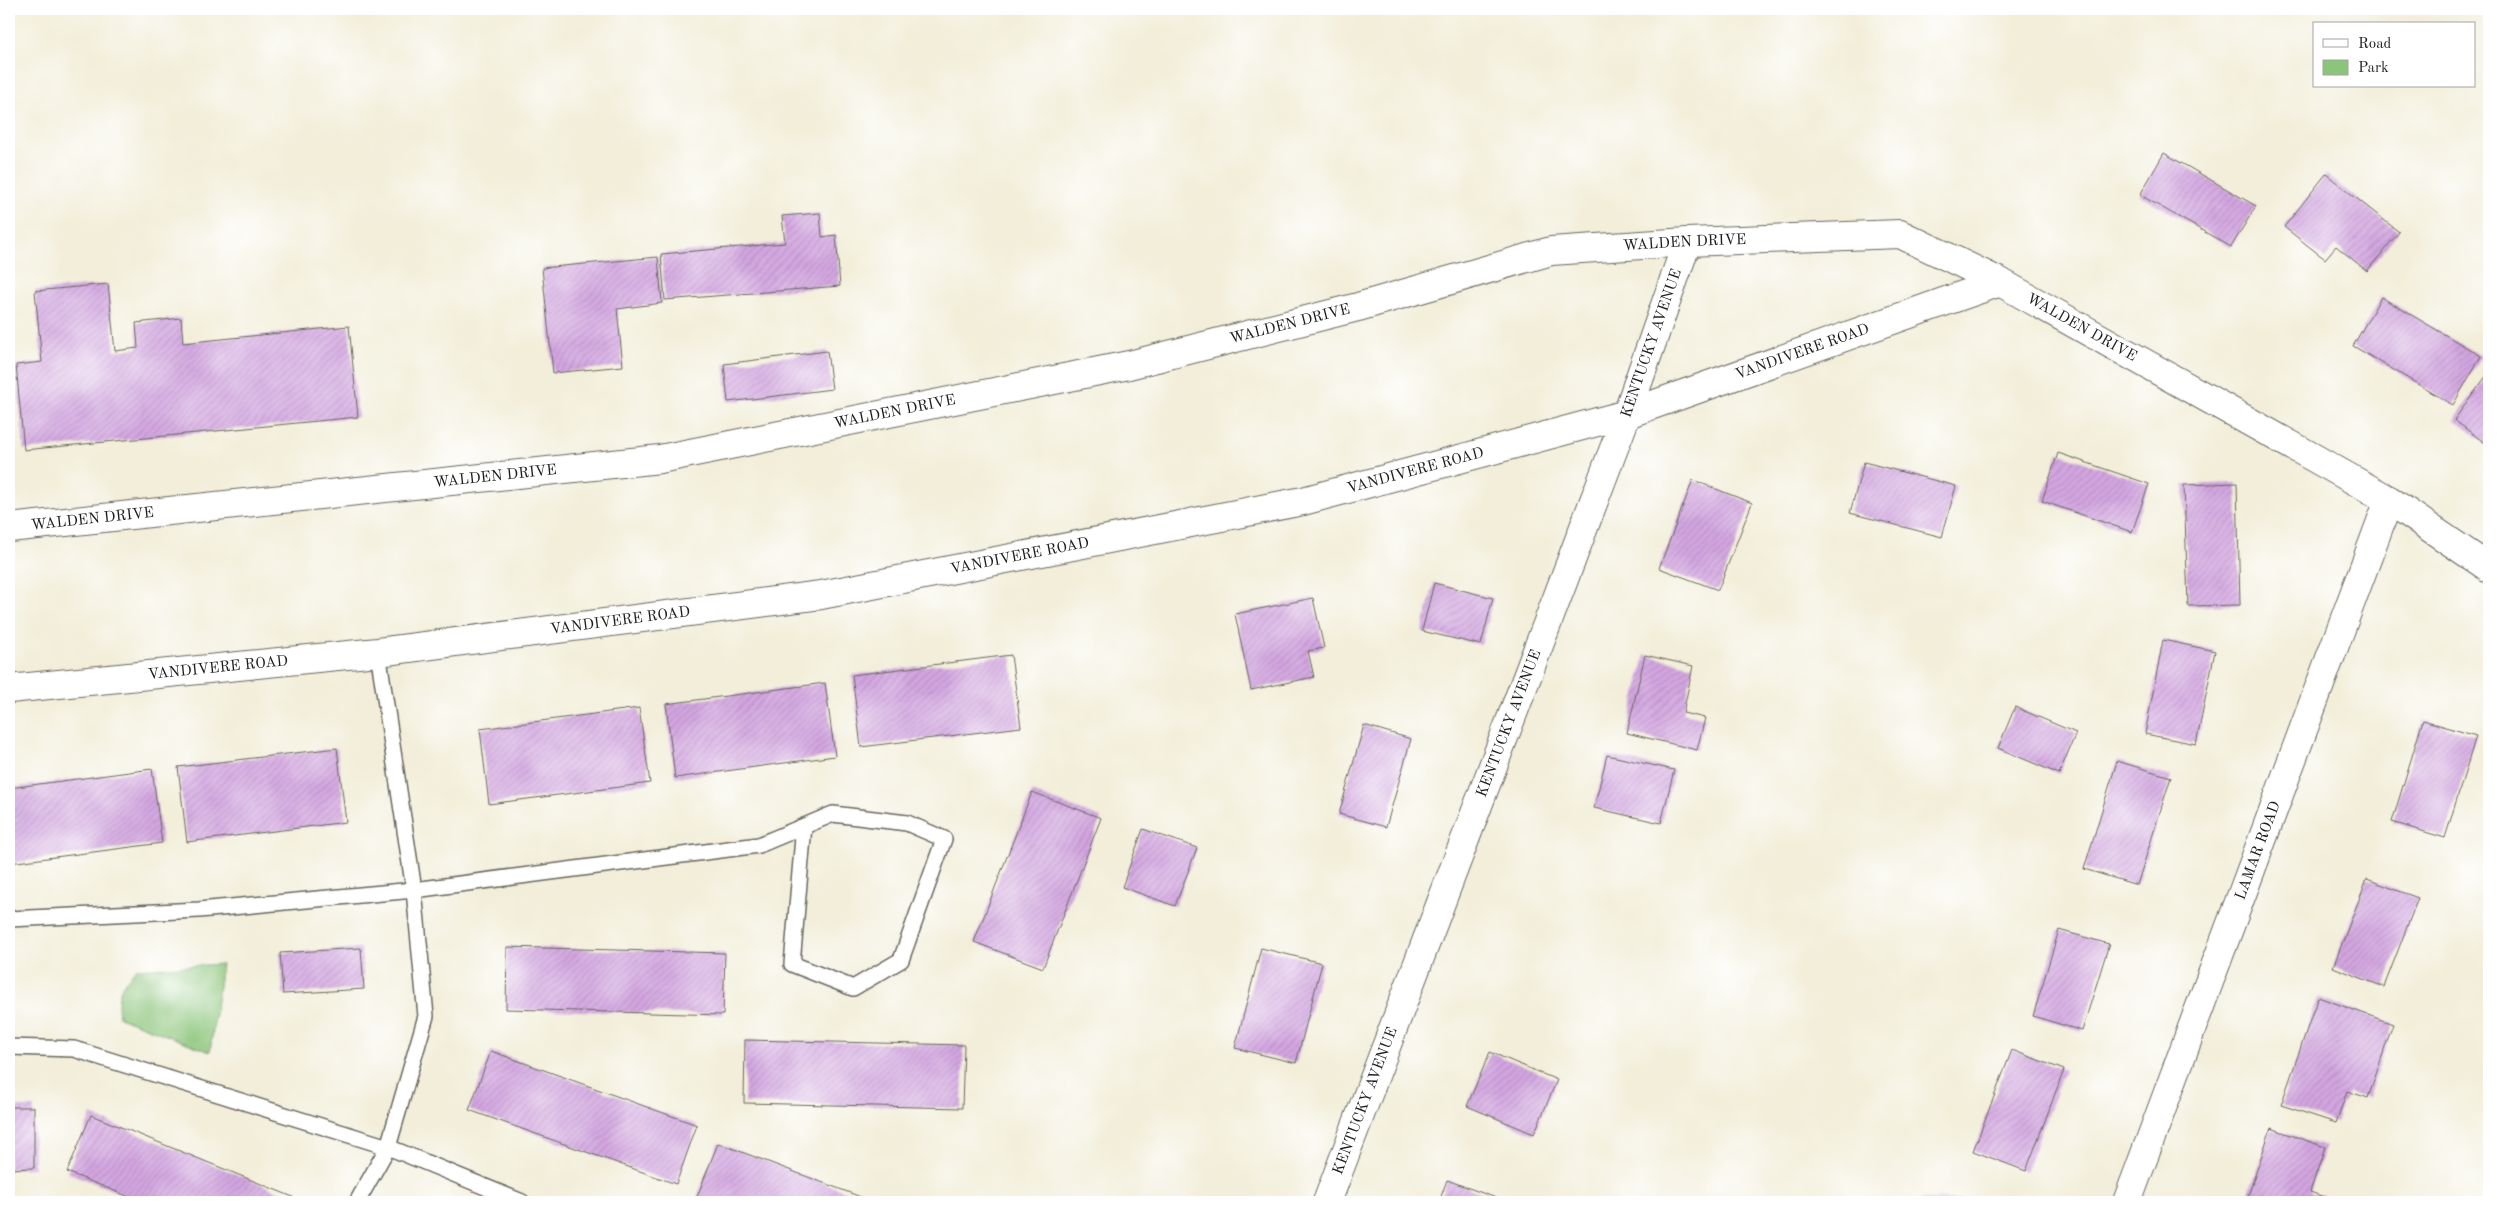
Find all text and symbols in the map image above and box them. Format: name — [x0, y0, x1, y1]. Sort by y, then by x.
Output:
legend — [2313, 22, 2476, 88]
text: Road — [2358, 37, 2392, 52]
text: Park — [2358, 61, 2389, 76]
street label: WALDEN DRIVE — [1622, 232, 1747, 254]
street label: KENTUCKY AVENUE — [1619, 267, 1684, 420]
street label: WALDEN DRIVE — [2024, 291, 2139, 364]
street label: WALDEN DRIVE — [1228, 302, 1352, 347]
street label: VANDIVERE ROAD — [1733, 321, 1871, 383]
street label: WALDEN DRIVE — [833, 392, 957, 431]
street label: VANDIVERE ROAD — [1345, 445, 1485, 496]
street label: WALDEN DRIVE — [433, 462, 558, 490]
street label: WALDEN DRIVE — [30, 505, 155, 533]
street label: VANDIVERE ROAD — [949, 535, 1090, 577]
street label: VANDIVERE ROAD — [549, 604, 691, 637]
street label: KENTUCKY AVENUE — [1474, 648, 1544, 799]
street label: VANDIVERE ROAD — [147, 654, 289, 683]
street label: LAMAR ROAD — [2233, 799, 2283, 902]
street label: KENTUCKY AVENUE — [1331, 1025, 1400, 1177]

